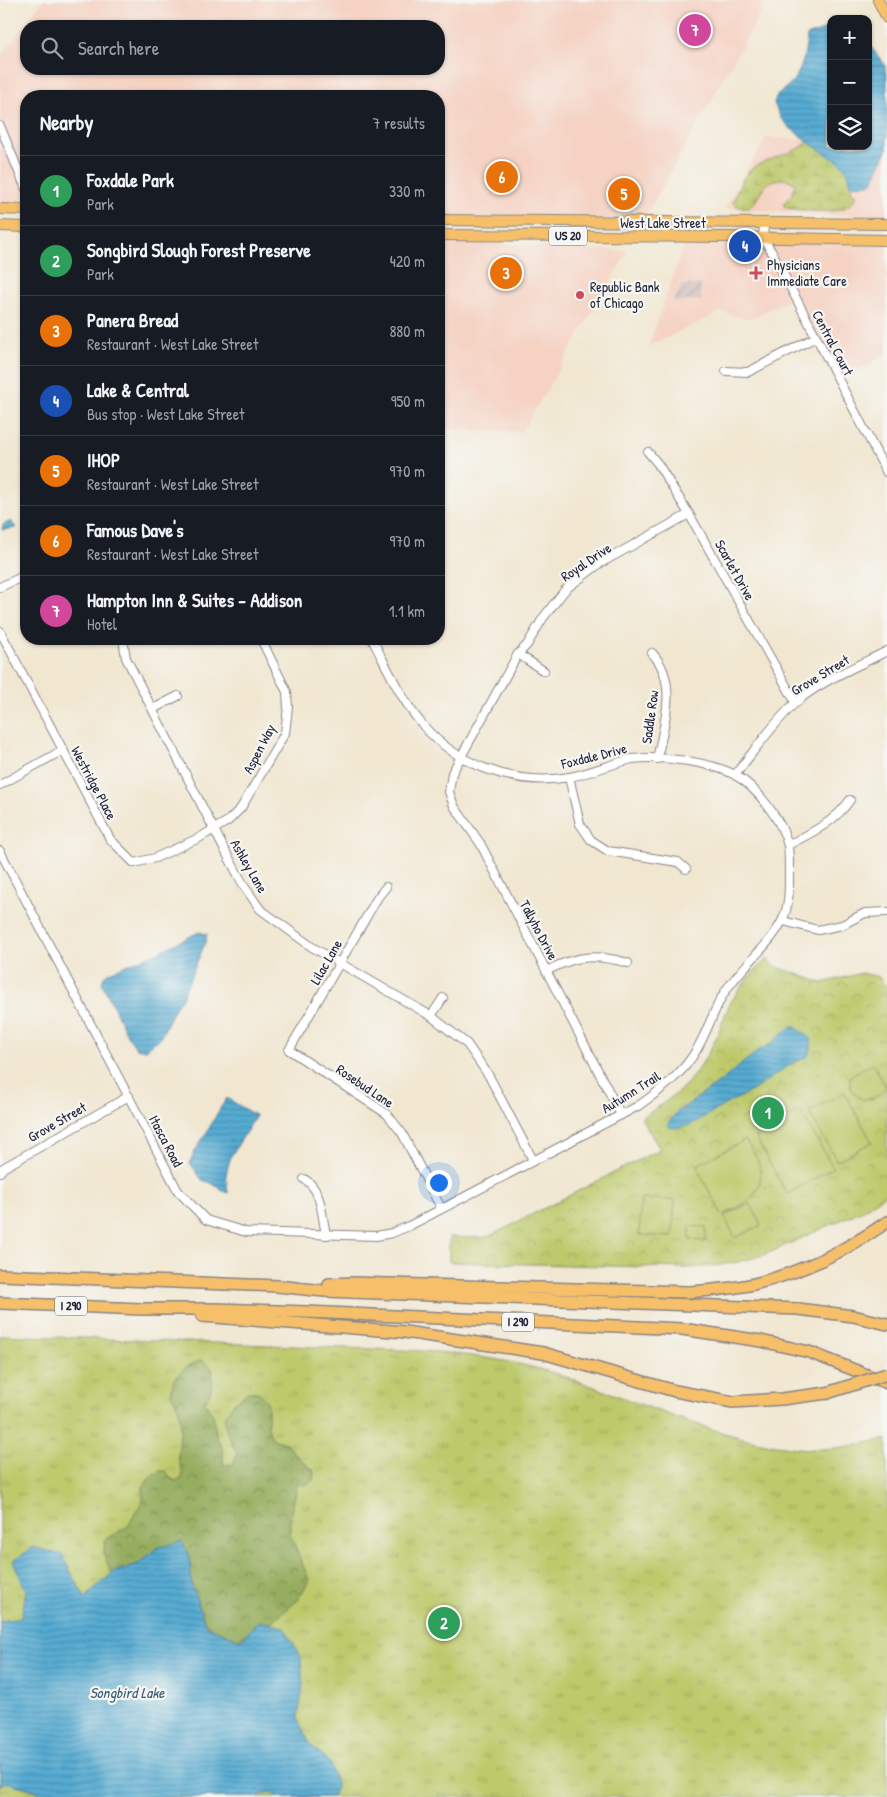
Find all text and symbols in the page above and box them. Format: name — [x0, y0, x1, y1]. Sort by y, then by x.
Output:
pin: 7 — [679, 11, 711, 49]
map controls — [827, 15, 872, 150]
button: + — [827, 15, 872, 60]
search box — [20, 20, 445, 75]
icon: search — [38, 34, 66, 62]
text: Search here — [78, 35, 159, 61]
button: − — [827, 60, 872, 105]
button: layers — [827, 105, 872, 150]
text: Nearby — [40, 108, 93, 137]
text: 7 results — [372, 112, 425, 134]
pin: 6 — [486, 158, 518, 196]
text: Foxdale Park — [87, 167, 174, 193]
pin: 5 — [608, 175, 640, 213]
text: 1 — [53, 180, 59, 202]
text: 330 m — [389, 180, 425, 202]
text: Park — [87, 193, 114, 215]
street label: West Lake Street — [620, 213, 706, 232]
road number: US 20 — [549, 227, 587, 246]
pin: 4 — [729, 227, 761, 265]
text: Songbird Slough Forest Preserve — [87, 237, 311, 263]
text: 2 — [52, 250, 60, 272]
text: 420 m — [390, 250, 425, 272]
pin: 3 — [490, 254, 522, 292]
place label: Physicians Immediate Care — [767, 255, 847, 290]
text: Park — [87, 263, 114, 285]
marker: Physicians Immediate Care — [749, 266, 763, 280]
place label: Republic Bank of Chicago — [590, 277, 660, 313]
marker: Republic Bank of Chicago — [574, 289, 586, 301]
text: Panera Bread — [87, 307, 178, 333]
street label: Central Court — [808, 307, 859, 379]
text: 3 — [52, 320, 60, 342]
text: 880 m — [389, 320, 425, 342]
text: Restaurant · West Lake Street — [87, 333, 258, 355]
text: Lake & Central — [87, 377, 189, 403]
text: 4 — [53, 390, 59, 412]
text: 950 m — [391, 390, 425, 412]
text: Bus stop · West Lake Street — [87, 403, 245, 425]
text: IHOP — [87, 447, 120, 473]
text: 5 — [53, 460, 59, 482]
text: 970 m — [389, 460, 425, 482]
text: Restaurant · West Lake Street — [87, 473, 258, 495]
text: Famous Dave's — [87, 517, 184, 543]
text: 6 — [53, 530, 59, 552]
text: 970 m — [389, 530, 425, 552]
street label: Scarlet Drive — [711, 536, 760, 604]
street label: Royal Drive — [557, 538, 615, 586]
text: Restaurant · West Lake Street — [87, 543, 258, 565]
text: Hampton Inn & Suites - Addison — [87, 587, 302, 613]
text: 7 — [52, 600, 60, 622]
text: 1.1 km — [389, 600, 425, 622]
text: Hotel — [87, 613, 117, 635]
street label: Grove Street — [787, 650, 853, 699]
street label: Saddle Row — [636, 688, 663, 745]
street label: Aspen Way — [238, 721, 280, 777]
street label: Foxdale Drive — [558, 738, 629, 773]
street label: Westridge Place — [66, 743, 122, 824]
street label: Ashley Lane — [226, 835, 273, 897]
street label: Tallyho Drive — [515, 897, 563, 964]
street label: Lilac Lane — [305, 936, 346, 988]
street label: Rosebud Lane — [333, 1059, 398, 1112]
street label: Autumn Trail — [598, 1066, 664, 1117]
pin: 1 — [752, 1094, 784, 1132]
street label: Grove Street — [24, 1097, 90, 1146]
street label: Itasca Road — [145, 1112, 188, 1170]
your location — [426, 1170, 452, 1196]
road number: I 290 — [55, 1296, 87, 1315]
road number: I 290 — [502, 1312, 534, 1331]
pin: 2 — [428, 1604, 460, 1642]
water label: Songbird Lake — [90, 1682, 165, 1703]

